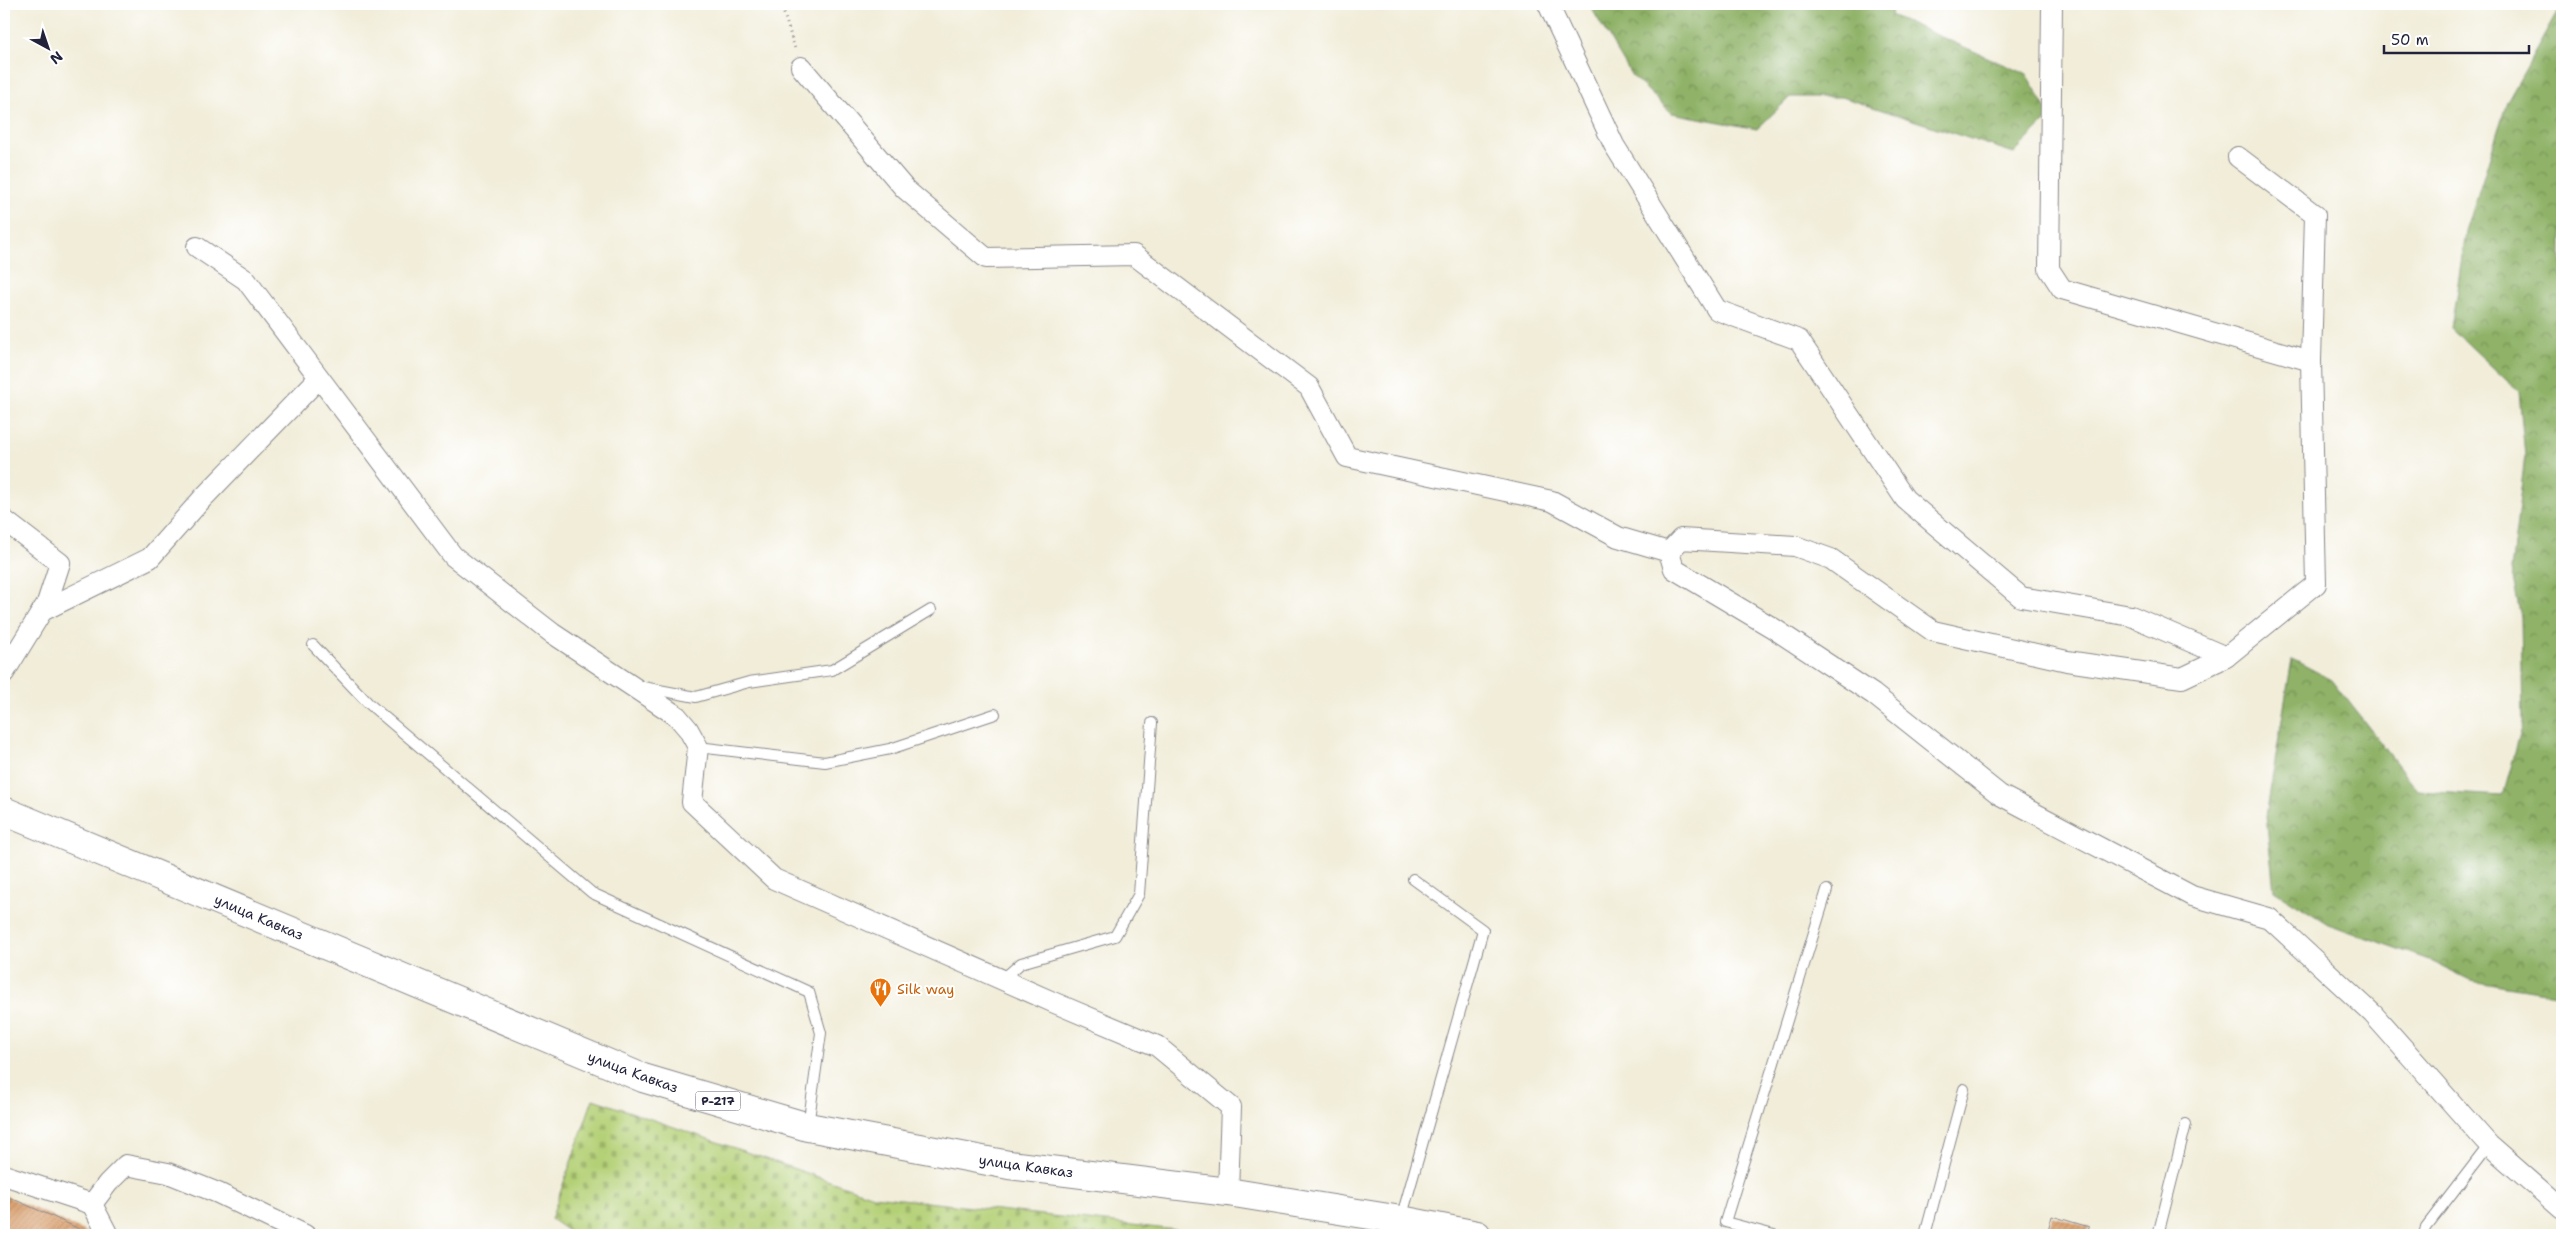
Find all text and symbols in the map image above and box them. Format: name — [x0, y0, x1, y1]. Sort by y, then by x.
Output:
north arrow — [22, 22, 72, 72]
scale bar — [2384, 22, 2528, 54]
text: 50 m — [2391, 30, 2429, 50]
text: N — [46, 47, 66, 68]
street label: улица Кавказ — [212, 890, 306, 944]
restaurant icon: Silk way — [869, 977, 893, 1008]
place label: Silk way — [897, 980, 954, 998]
street label: улица Кавказ — [585, 1047, 681, 1097]
road number: Р-217 — [696, 1092, 740, 1110]
street label: улица Кавказ — [978, 1150, 1074, 1182]

